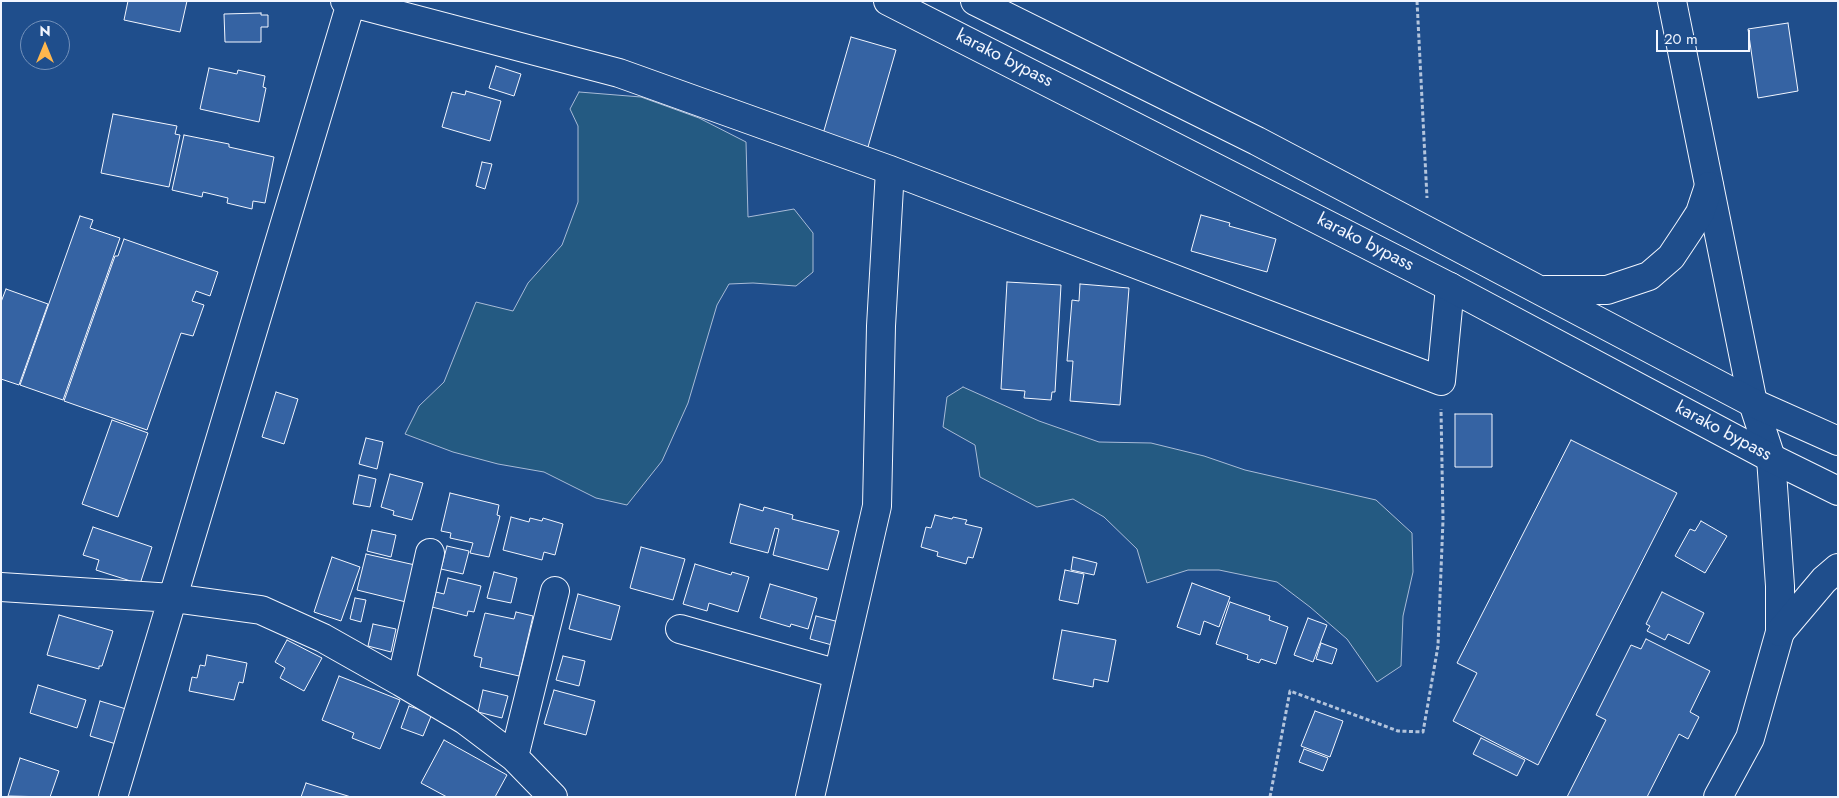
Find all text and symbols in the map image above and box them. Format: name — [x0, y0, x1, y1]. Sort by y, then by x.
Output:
north arrow — [20, 20, 70, 70]
scale bar — [1659, 20, 1753, 52]
text: N — [39, 21, 51, 41]
street label: karako bypass — [952, 25, 1056, 93]
text: 20 m — [1664, 28, 1698, 50]
street label: karako bypass — [1313, 209, 1417, 277]
street label: karako bypass — [1671, 398, 1775, 466]

